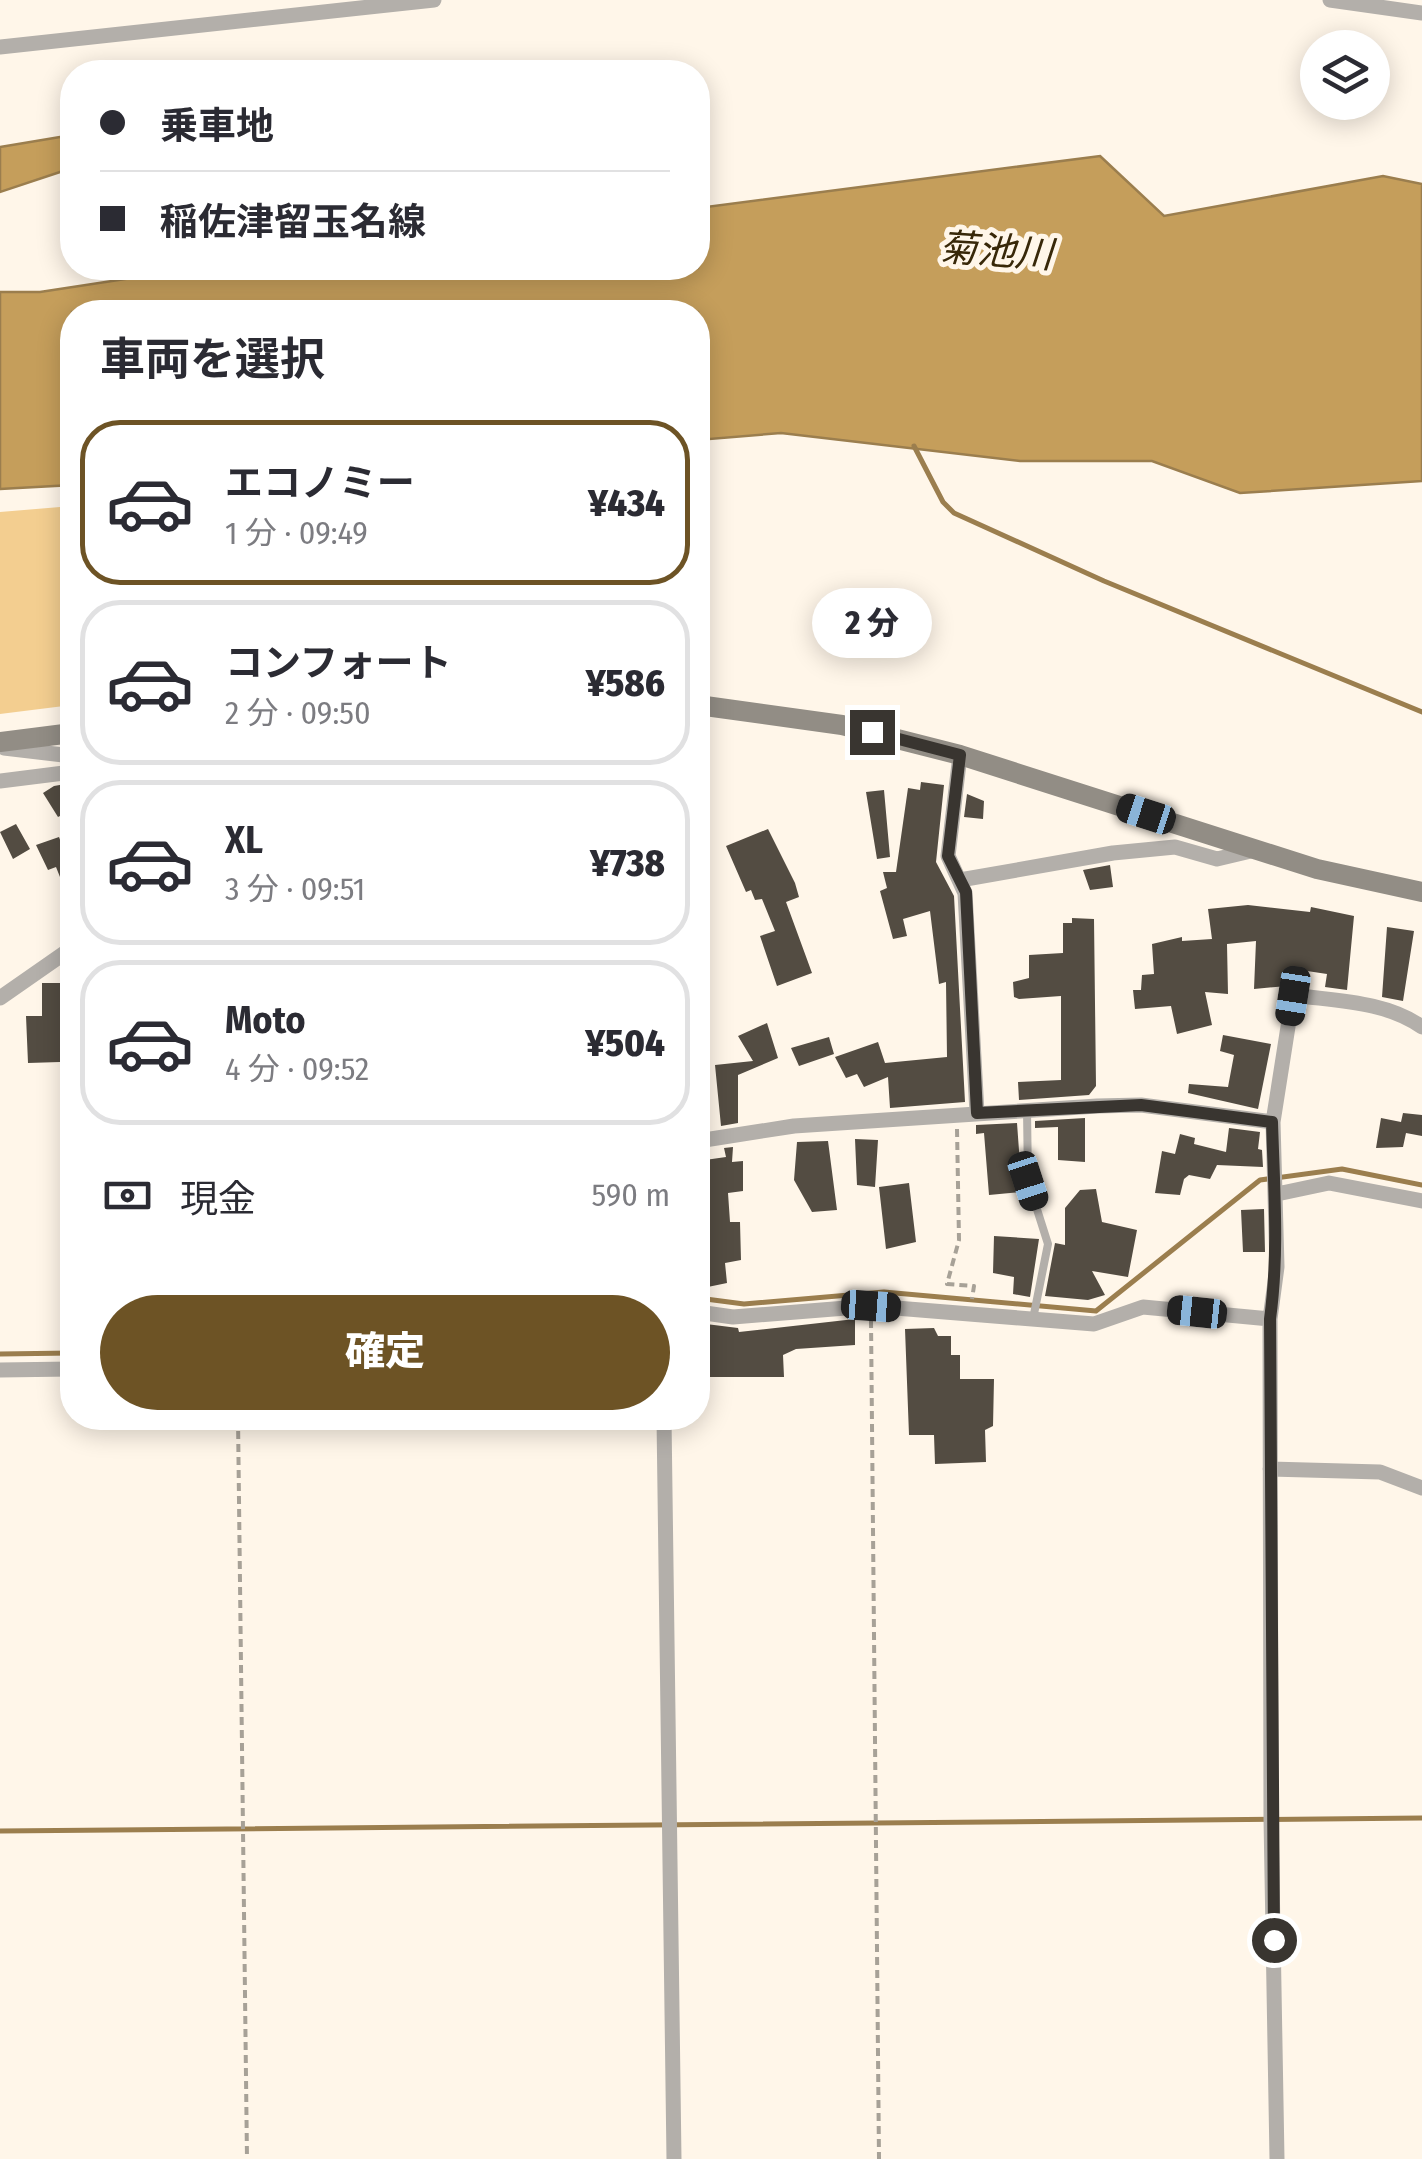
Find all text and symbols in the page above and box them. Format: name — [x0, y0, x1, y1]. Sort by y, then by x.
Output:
map controls — [1300, 30, 1390, 120]
button: layers — [1300, 30, 1390, 120]
text: 乗車地 — [160, 103, 274, 149]
text: 稲佐津留玉名線 — [160, 199, 426, 245]
water label: 菊池川 — [938, 224, 1058, 278]
text: 車両を選択 — [100, 333, 325, 387]
icon: car — [105, 458, 195, 548]
text: エコノミー — [225, 460, 415, 506]
text: ¥434 — [588, 480, 665, 526]
text: 1 分 · 09:49 — [225, 514, 368, 552]
callout: 2 分 — [812, 587, 932, 657]
text: 2 分 — [845, 604, 899, 642]
icon: car — [105, 638, 195, 728]
text: コンフォート — [225, 640, 452, 686]
text: ¥586 — [586, 660, 665, 706]
text: 2 分 · 09:50 — [225, 694, 371, 732]
route end — [850, 710, 895, 755]
car — [1113, 790, 1179, 838]
text: XL — [225, 817, 263, 863]
icon: car — [105, 818, 195, 908]
text: ¥738 — [590, 840, 665, 886]
text: 3 分 · 09:51 — [225, 870, 365, 908]
car — [1273, 964, 1313, 1028]
text: Moto — [225, 997, 306, 1043]
icon: car — [105, 998, 195, 1088]
text: ¥504 — [585, 1020, 665, 1066]
text: 4 分 · 09:52 — [225, 1050, 369, 1088]
car — [1004, 1148, 1052, 1214]
icon: cash — [100, 1168, 155, 1223]
text: 現金 — [180, 1176, 256, 1222]
text: 590 m — [591, 1176, 670, 1214]
car — [840, 1289, 902, 1323]
car — [1166, 1294, 1228, 1330]
button: 確定 — [100, 1295, 670, 1410]
route start — [1252, 1918, 1297, 1963]

